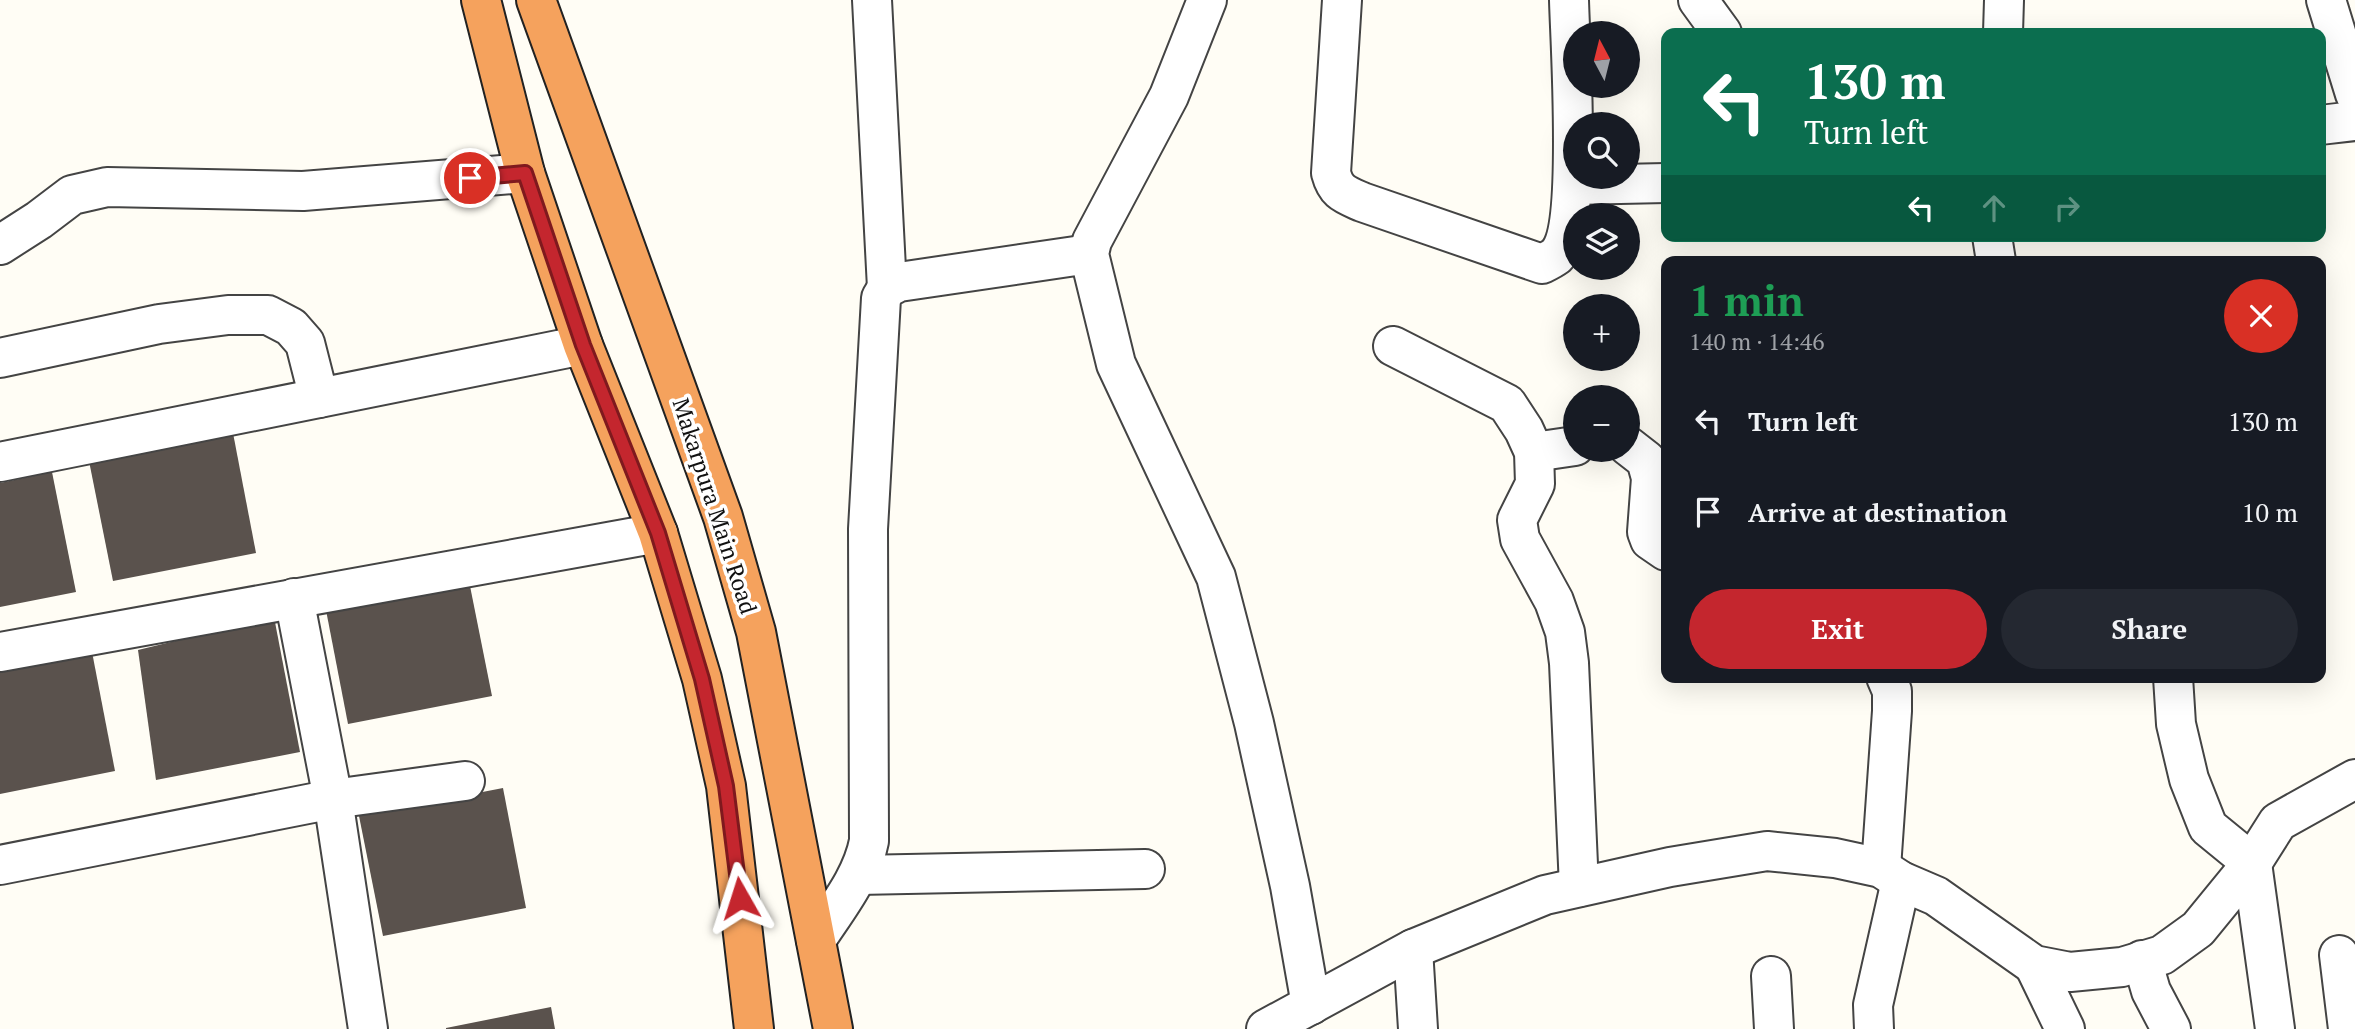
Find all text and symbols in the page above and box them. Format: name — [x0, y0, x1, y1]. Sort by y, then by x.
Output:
north arrow — [1563, 21, 1640, 98]
map controls — [1563, 21, 1640, 462]
text: 130 m — [1804, 48, 1946, 113]
icon: left — [1689, 56, 1780, 147]
text: Turn left — [1804, 111, 1928, 153]
button: search — [1563, 112, 1640, 189]
pin — [440, 148, 500, 208]
icon: arrive — [451, 159, 489, 197]
icon: left — [1902, 189, 1940, 227]
icon: ahead — [1975, 189, 2013, 227]
icon: right — [2048, 189, 2086, 227]
button: layers — [1563, 203, 1640, 280]
text: 1 min — [1689, 272, 1804, 328]
button: close — [2224, 279, 2298, 353]
button: + — [1563, 294, 1640, 371]
text: 140 m · 14:46 — [1689, 326, 1824, 357]
button: − — [1563, 385, 1640, 462]
street label: Makarpura Main Road — [665, 394, 765, 618]
icon: left — [1689, 402, 1727, 440]
text: Turn left — [1748, 404, 1858, 438]
text: 130 m — [2228, 404, 2298, 438]
icon: arrive — [1689, 493, 1727, 531]
text: Arrive at destination — [1748, 495, 2007, 529]
text: 10 m — [2242, 495, 2298, 529]
button: Exit — [1689, 589, 1987, 669]
button: Share — [2001, 589, 2298, 669]
position arrow — [703, 861, 777, 935]

